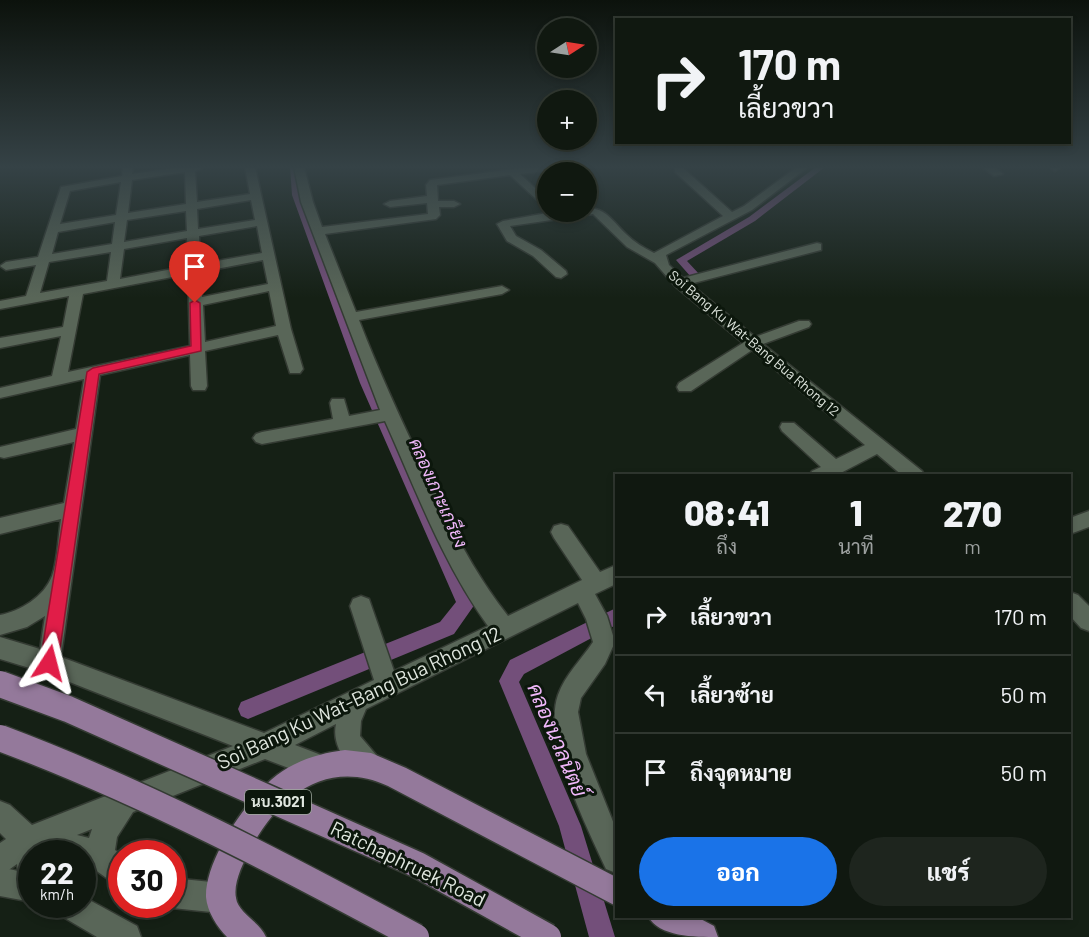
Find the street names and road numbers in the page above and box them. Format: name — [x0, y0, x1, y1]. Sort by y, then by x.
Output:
street label: Soi Bang Ku Wat-Bang Bua Rhong 12 — [666, 266, 843, 419]
street label: Soi Bang Ku Wat-Bang Bua Rhong 12 — [213, 621, 504, 774]
road number: นบ.3021 — [245, 790, 311, 814]
street label: Ratchaphruek Road — [327, 815, 490, 911]

